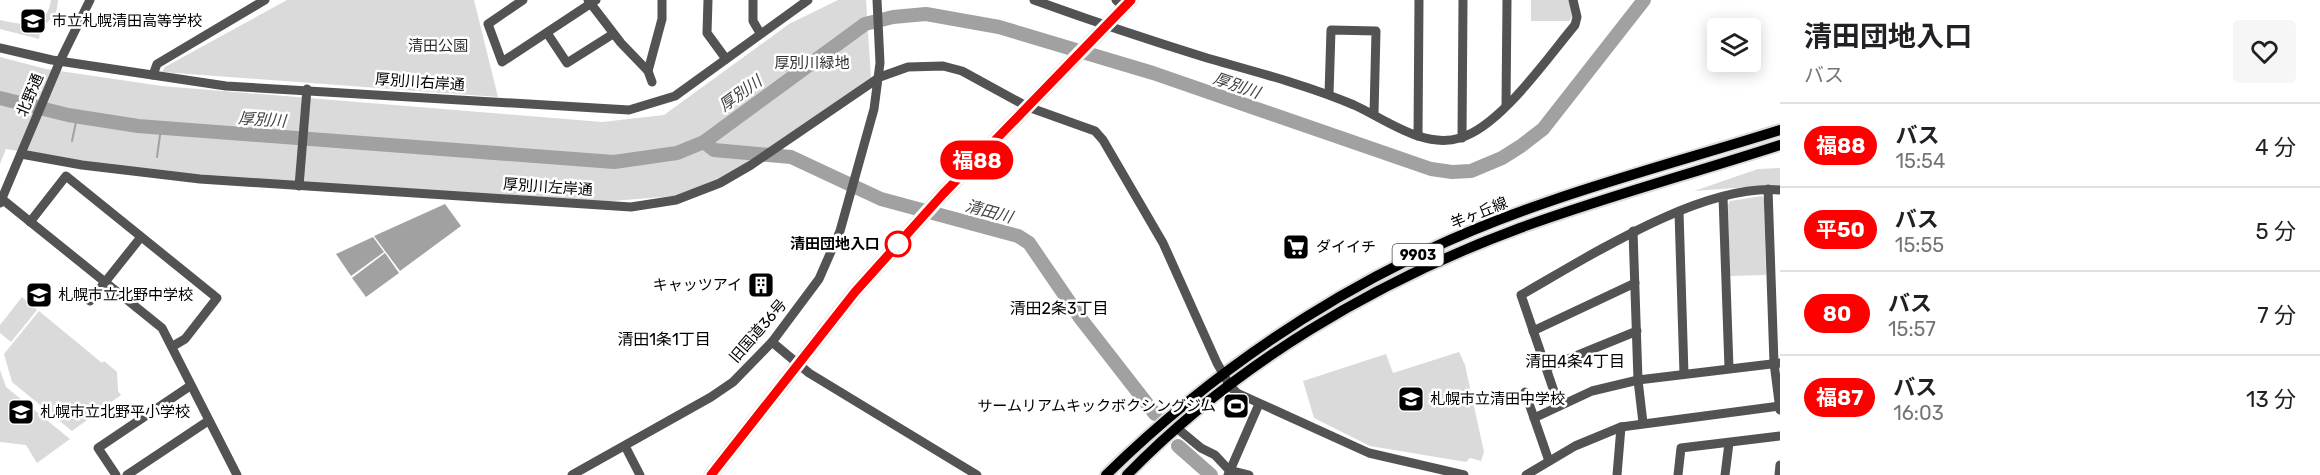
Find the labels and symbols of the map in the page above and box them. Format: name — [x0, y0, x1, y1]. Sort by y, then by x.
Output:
school or university icon: 市立札幌清田高等学校 — [18, 6, 48, 36]
place label: 市立札幌清田高等学校 — [52, 12, 202, 30]
park label: 清田公園 — [408, 37, 468, 55]
park label: 厚別川緑地 — [774, 54, 850, 72]
water label: 厚別川 — [1211, 69, 1265, 103]
street label: 厚別川右岸通 — [374, 70, 466, 94]
water label: 厚別川 — [715, 70, 767, 115]
street label: 北野通 — [13, 71, 47, 119]
water label: 厚別川 — [237, 108, 289, 131]
line badge: 福88 — [942, 140, 1012, 180]
street label: 厚別川左岸通 — [502, 175, 594, 199]
street label: 羊ヶ丘線 — [1448, 193, 1510, 233]
water label: 清田川 — [963, 196, 1016, 227]
marker: 清田団地入口 — [885, 231, 911, 257]
supermarket icon: ダイイチ — [1281, 232, 1311, 262]
place label: 清田団地入口 — [790, 235, 880, 253]
place label: ダイイチ — [1316, 238, 1376, 256]
road number: 9903 — [1392, 244, 1444, 266]
building icon: キャッツアイ — [746, 270, 776, 300]
place label: キャッツアイ — [653, 276, 742, 294]
school or university icon: 札幌市立北野中学校 — [24, 280, 54, 310]
place label: 札幌市立北野中学校 — [58, 286, 193, 304]
street label: 旧国道36号 — [726, 296, 790, 366]
district label: 清田2条3丁目 — [1009, 299, 1109, 318]
district label: 清田1条1丁目 — [617, 330, 711, 349]
district label: 清田4条4丁目 — [1525, 352, 1625, 371]
school or university icon: 札幌市立清田中学校 — [1396, 384, 1426, 414]
place label: 札幌市立清田中学校 — [1430, 390, 1565, 408]
sports icon: サームリアムキックボクシングジム — [1221, 391, 1251, 421]
school or university icon: 札幌市立北野平小学校 — [6, 397, 36, 427]
place label: サームリアムキックボクシングジム — [977, 397, 1216, 415]
place label: 札幌市立北野平小学校 — [40, 403, 190, 421]

